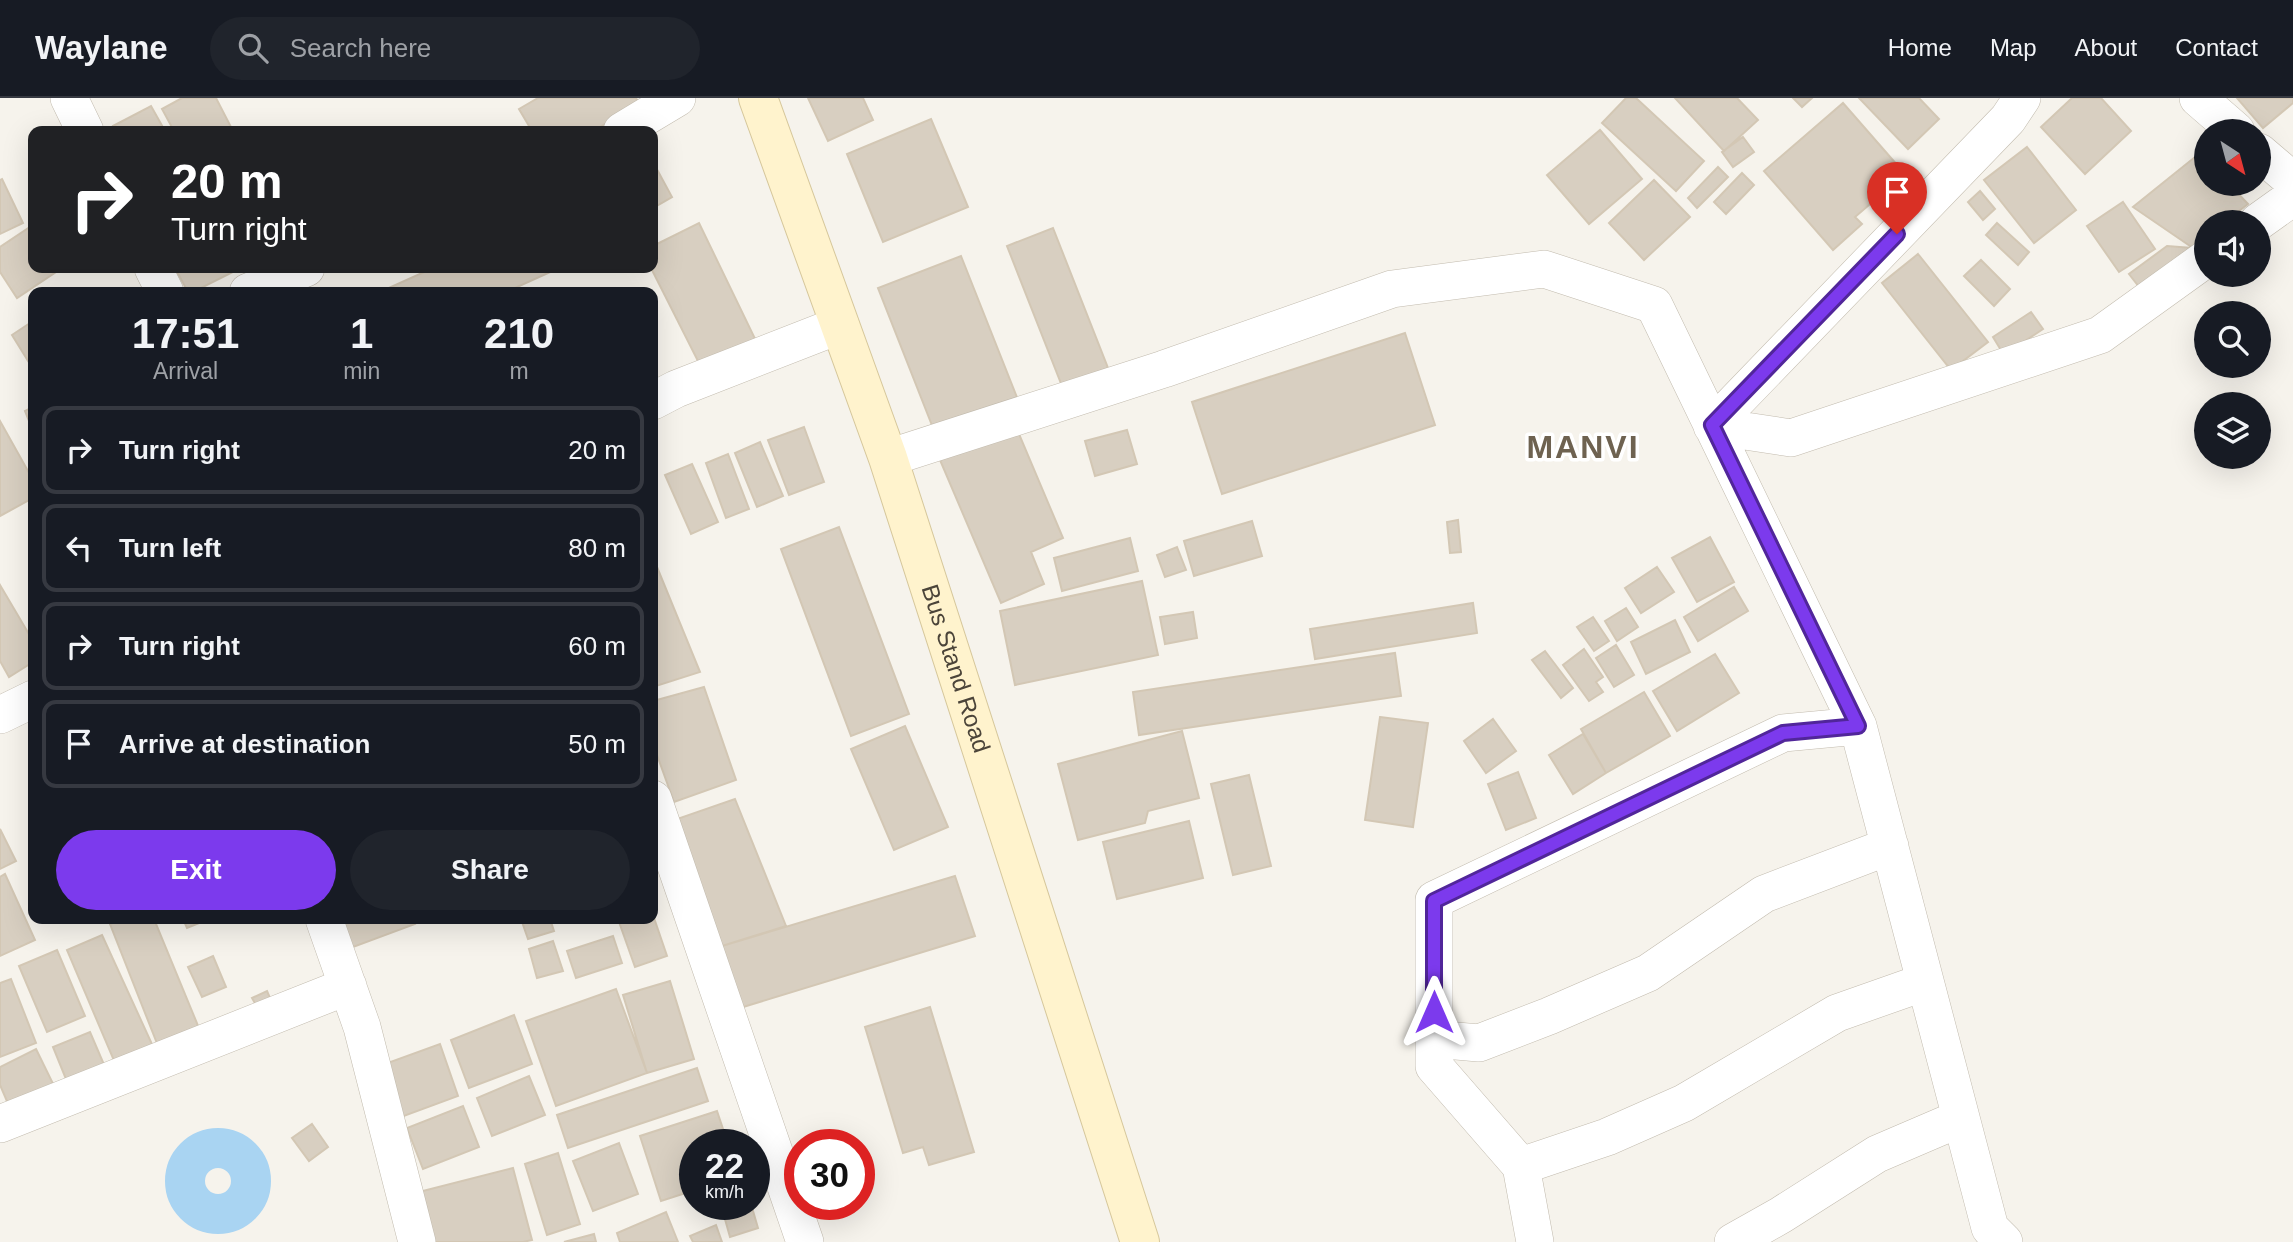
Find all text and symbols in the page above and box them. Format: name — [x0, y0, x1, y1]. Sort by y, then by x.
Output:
search box — [210, 17, 700, 80]
text: Waylane — [35, 29, 168, 66]
icon: search — [234, 29, 272, 67]
text: Search here — [290, 33, 431, 63]
text: Home — [1888, 34, 1952, 61]
text: Map — [1990, 34, 2037, 61]
text: About — [2075, 34, 2137, 61]
text: Contact — [2175, 34, 2258, 61]
north arrow — [2194, 119, 2272, 196]
map controls — [2194, 119, 2271, 469]
icon: right — [56, 154, 147, 245]
text: 20 m — [171, 154, 283, 208]
pin — [1867, 162, 1927, 234]
icon: arrive — [1878, 173, 1916, 211]
button: sound — [2194, 210, 2271, 287]
text: Turn right — [171, 211, 307, 247]
button: search — [2194, 301, 2271, 378]
text: 17:51 — [132, 310, 239, 357]
text: 1 — [350, 310, 373, 357]
text: 210 — [484, 310, 554, 357]
text: Arrival — [153, 358, 218, 384]
text: min — [343, 358, 380, 384]
text: m — [510, 358, 529, 384]
button: layers — [2194, 392, 2271, 469]
district label: MANVI — [1526, 429, 1640, 465]
icon: right — [60, 431, 98, 469]
text: Turn right — [119, 435, 240, 465]
text: 20 m — [568, 435, 626, 465]
icon: left — [60, 529, 98, 567]
text: Turn left — [119, 533, 221, 563]
text: 80 m — [568, 533, 626, 563]
street label: Bus Stand Road — [917, 581, 996, 756]
icon: right — [60, 627, 98, 665]
text: Turn right — [119, 631, 240, 661]
text: 60 m — [568, 631, 626, 661]
icon: arrive — [60, 725, 98, 763]
text: Arrive at destination — [119, 729, 370, 759]
text: 50 m — [568, 729, 626, 759]
button: Exit — [56, 830, 336, 910]
button: Share — [350, 830, 630, 910]
position arrow — [1397, 975, 1471, 1049]
speed limit sign: 30 — [784, 1129, 875, 1220]
text: 22 — [705, 1146, 744, 1185]
text: km/h — [705, 1182, 744, 1202]

